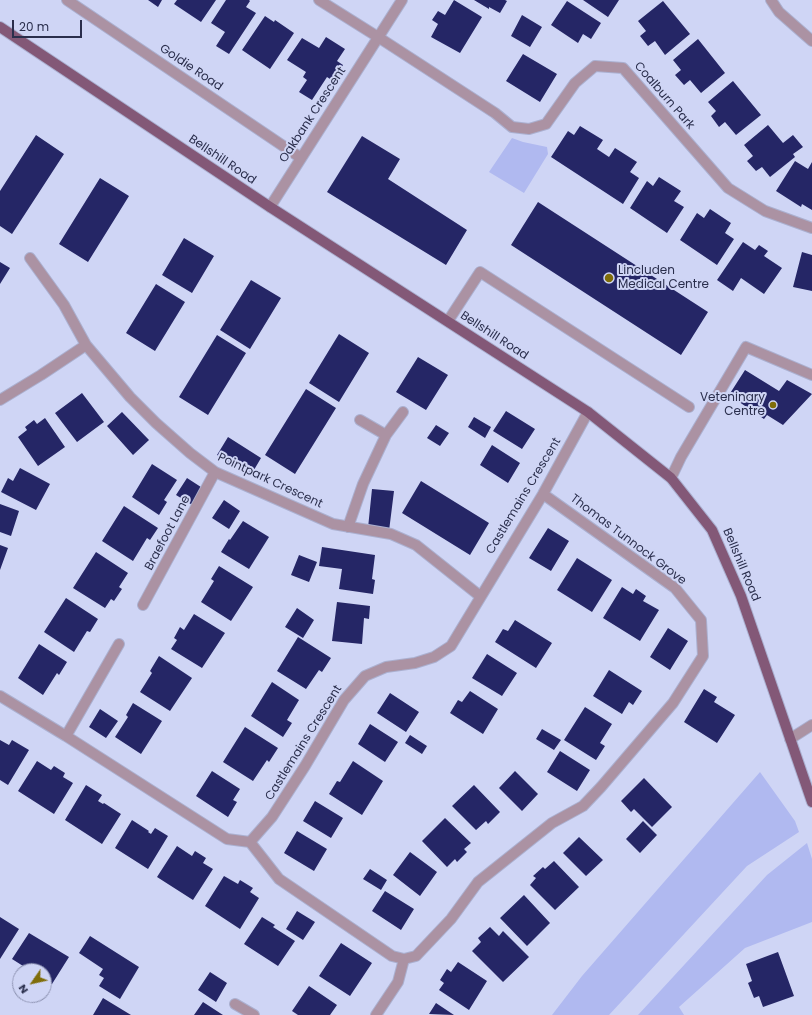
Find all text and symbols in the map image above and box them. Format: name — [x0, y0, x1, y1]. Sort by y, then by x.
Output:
scale bar — [14, 12, 84, 38]
text: 20 m — [19, 18, 49, 35]
street label: Goldie Road — [157, 42, 225, 94]
street label: Coalburn Park — [631, 59, 697, 133]
street label: Oakbank Crescent — [277, 64, 349, 166]
street label: Bellshill Road — [186, 132, 258, 188]
place label: Lincluden Medical Centre — [618, 264, 709, 292]
marker: Lincluden Medical Centre — [603, 272, 615, 284]
street label: Bellshill Road — [457, 309, 531, 363]
place label: Veteninary Centre — [700, 391, 765, 419]
marker: Veteninary Centre — [768, 400, 778, 410]
street label: Castlemains Crescent — [484, 435, 564, 557]
street label: Pointpark Crescent — [215, 450, 325, 512]
street label: Thomas Tunnock Grove — [567, 492, 689, 588]
street label: Braefoot Lane — [142, 493, 194, 573]
street label: Bellshill Road — [719, 526, 763, 604]
street label: Castlemains Crescent — [263, 683, 345, 803]
north arrow — [12, 963, 52, 1003]
text: N — [14, 981, 32, 997]

